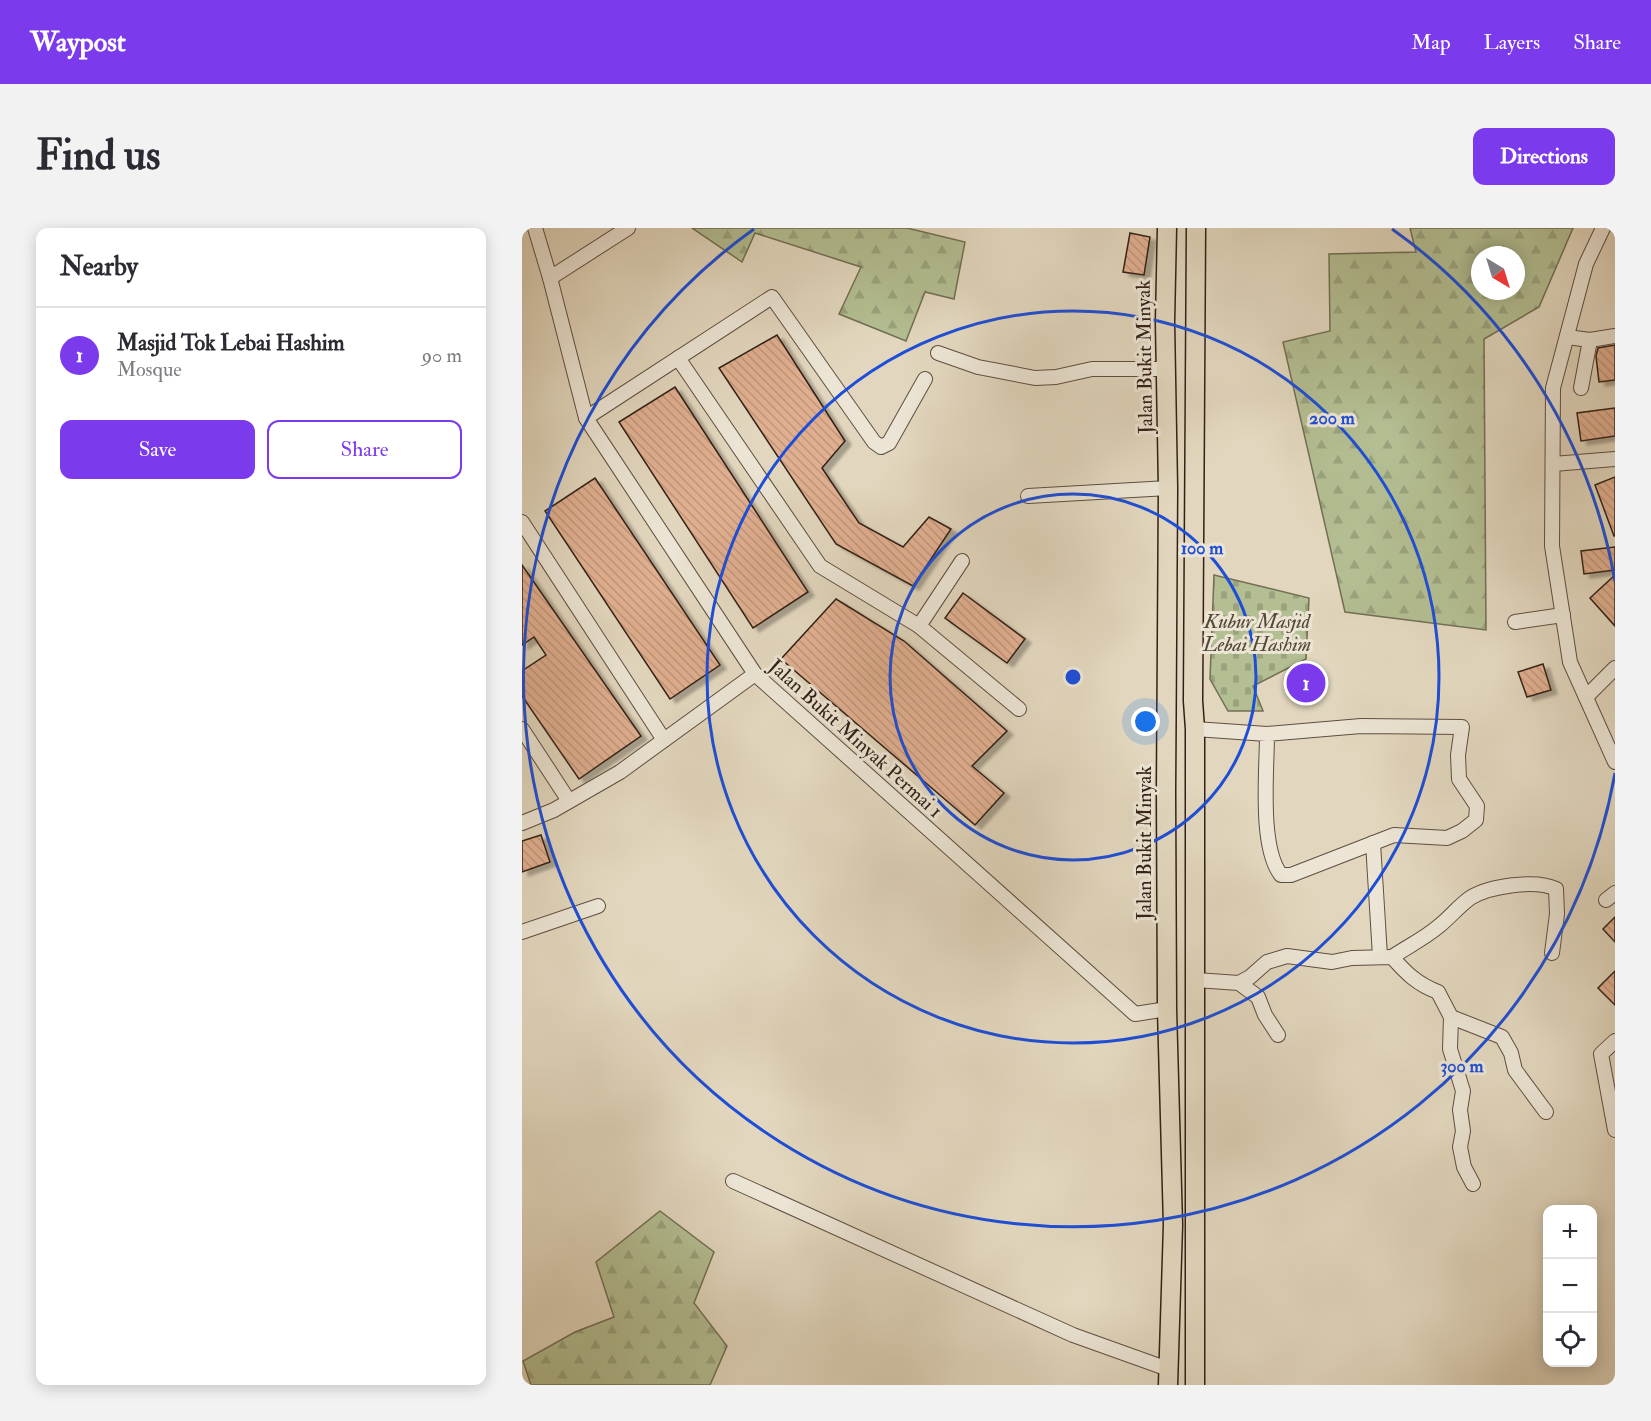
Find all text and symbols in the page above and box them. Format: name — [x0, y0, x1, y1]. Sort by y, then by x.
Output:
text: Waypost — [30, 25, 126, 60]
text: Map — [1411, 29, 1451, 56]
text: Layers — [1484, 29, 1540, 56]
text: Share — [1573, 29, 1621, 56]
button: Directions — [1473, 128, 1615, 185]
text: Find us — [36, 130, 160, 182]
north arrow — [1471, 246, 1525, 300]
text: Nearby — [60, 251, 138, 283]
street label: Jalan Bukit Minyak — [1131, 279, 1158, 435]
text: Masjid Tok Lebai Hashim — [117, 329, 345, 357]
text: 1 — [76, 343, 83, 368]
text: 90 m — [422, 343, 462, 368]
text: Mosque — [117, 357, 182, 382]
text: 200 m — [1309, 407, 1356, 430]
button: Save — [60, 420, 255, 479]
button: Share — [267, 420, 462, 479]
text: 100 m — [1181, 537, 1224, 560]
park label: Kubur Masjid Lebai Hashim — [1202, 609, 1312, 657]
street label: Jalan Bukit Minyak Permai 1 — [763, 653, 948, 823]
pin: 1 — [1286, 660, 1326, 706]
centre of rings — [1063, 667, 1083, 687]
your location — [1131, 707, 1160, 736]
street label: Jalan Bukit Minyak — [1132, 766, 1157, 921]
text: 300 m — [1440, 1055, 1485, 1078]
map controls — [1543, 1205, 1597, 1367]
button: + — [1543, 1205, 1597, 1259]
button: − — [1543, 1259, 1597, 1313]
button: locate — [1543, 1313, 1597, 1367]

